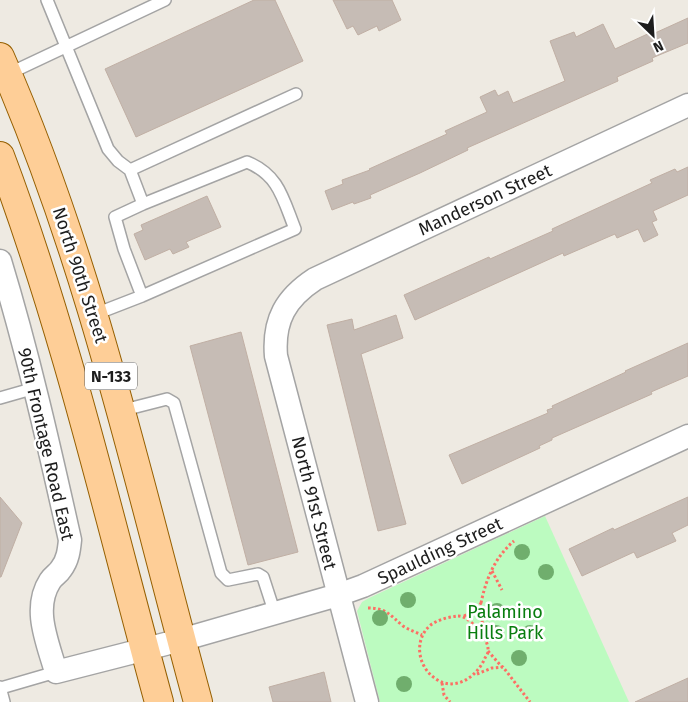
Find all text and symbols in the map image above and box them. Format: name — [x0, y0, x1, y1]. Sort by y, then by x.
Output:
north arrow — [628, 10, 678, 60]
text: N — [650, 37, 666, 56]
street label: Manderson Street — [415, 159, 556, 241]
street label: North 90th Street — [48, 204, 113, 346]
street label: 90th Frontage Road East — [13, 346, 79, 543]
road number: N-133 — [85, 362, 137, 390]
street label: North 91st Street — [287, 434, 341, 573]
street label: Spaulding Street — [374, 512, 506, 590]
park label: Palamino Hills Park — [467, 601, 544, 644]

